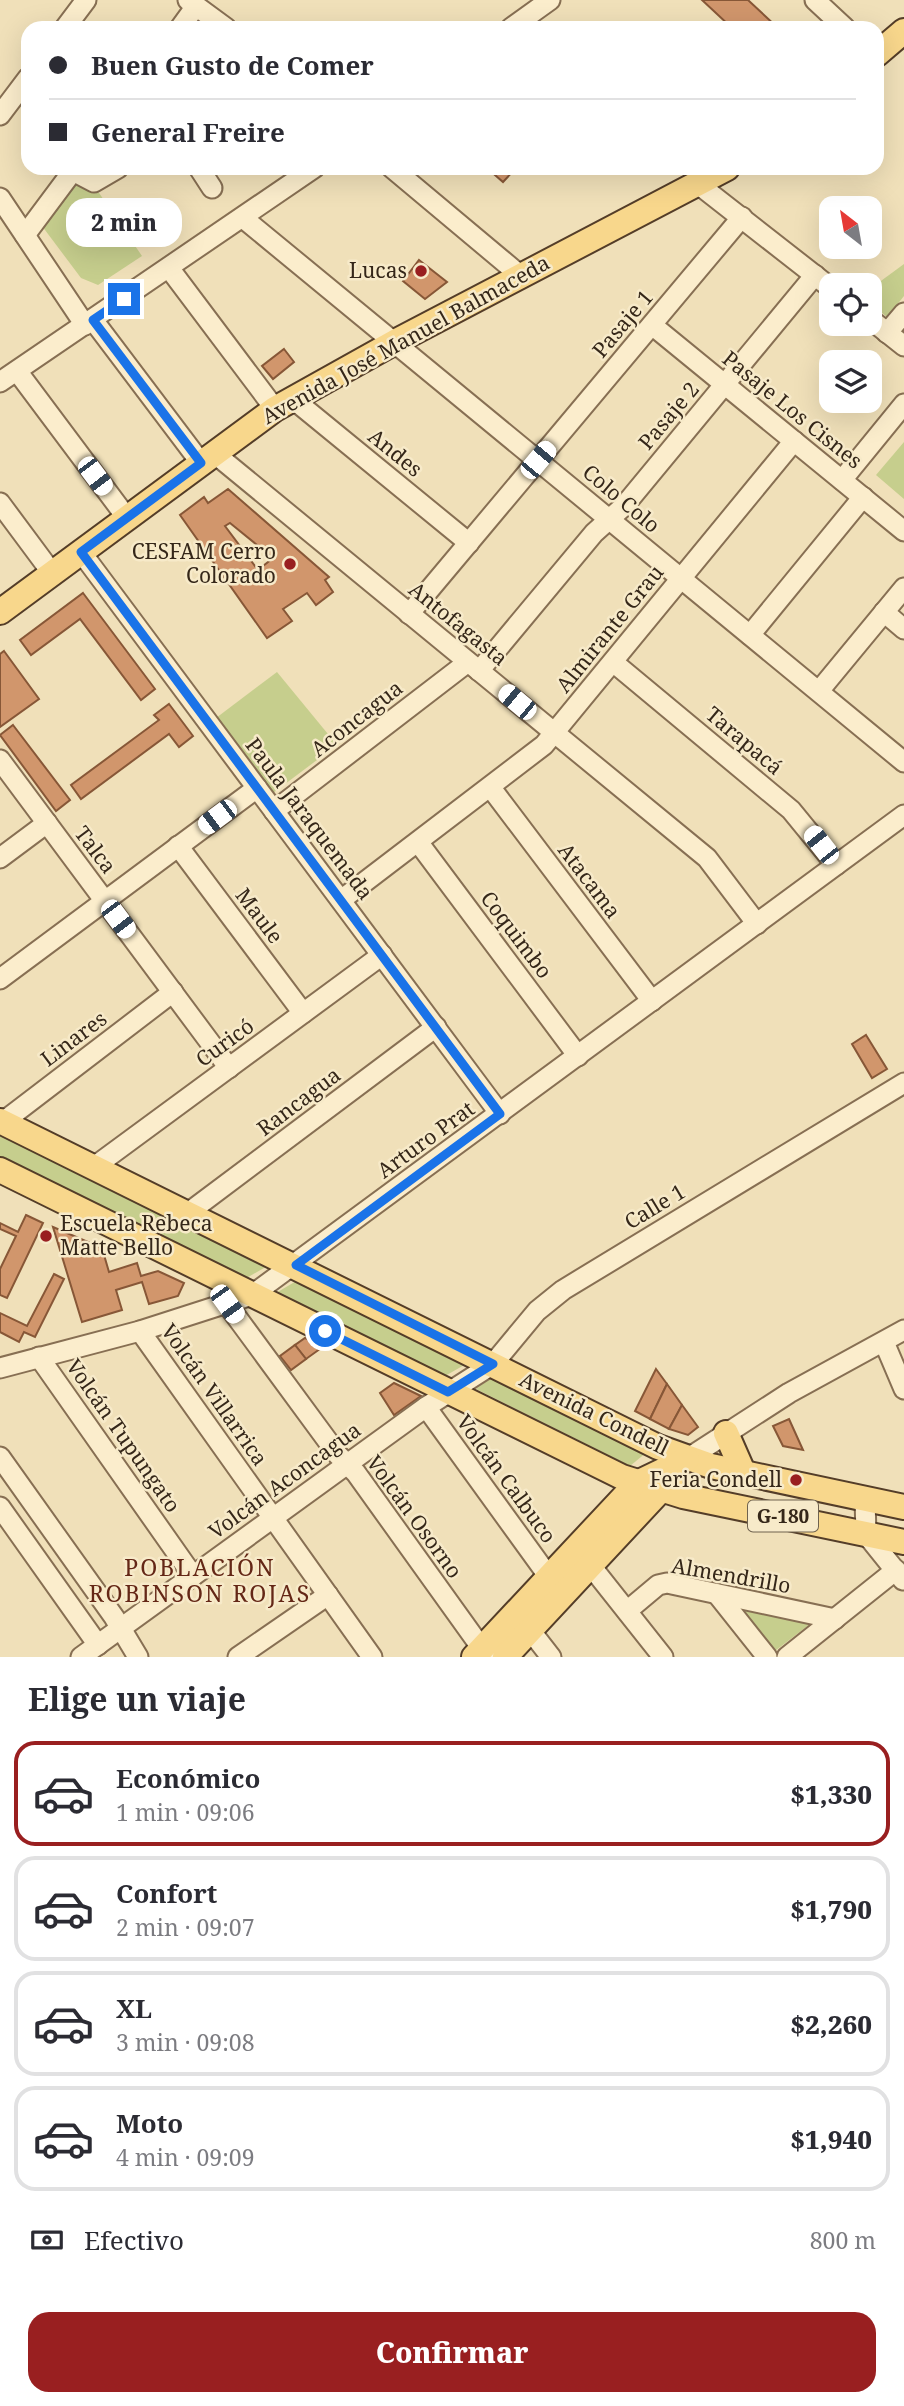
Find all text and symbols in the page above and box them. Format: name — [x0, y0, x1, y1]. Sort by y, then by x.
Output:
text: Buen Gusto de Comer — [91, 47, 374, 83]
text: General Freire — [91, 114, 285, 150]
north arrow — [819, 196, 882, 259]
map controls — [819, 196, 882, 413]
callout: 2 min — [66, 198, 182, 246]
text: 2 min — [91, 206, 157, 238]
street label: Avenida José Manuel Balmaceda — [257, 248, 554, 430]
place label: Lucas — [349, 256, 407, 284]
marker: Lucas — [413, 263, 429, 279]
button: locate — [819, 273, 882, 336]
route end — [108, 283, 140, 315]
street label: Pasaje 1 — [586, 284, 659, 363]
street label: Pasaje Los Cisnes — [717, 344, 868, 474]
button: layers — [819, 350, 882, 413]
street label: Pasaje 2 — [632, 376, 705, 455]
street label: Andes — [363, 422, 429, 483]
car — [517, 437, 560, 483]
car — [74, 453, 117, 499]
street label: Colo Colo — [577, 458, 666, 539]
place label: CESFAM Cerro Colorado — [132, 537, 276, 589]
marker: CESFAM Cerro Colorado — [282, 556, 298, 572]
street label: Almirante Grau — [549, 559, 669, 698]
street label: Antofagasta — [403, 575, 514, 672]
street label: Aconcagua — [305, 674, 408, 763]
car — [495, 680, 540, 724]
street label: Tarapacá — [700, 700, 789, 781]
street label: Paula Jaraquemada — [240, 732, 380, 905]
car — [194, 796, 241, 838]
street label: Talca — [69, 820, 123, 879]
car — [800, 822, 843, 868]
street label: Atacama — [552, 837, 627, 924]
street label: Maule — [230, 882, 290, 949]
street label: Coquimbo — [475, 885, 559, 984]
car — [97, 896, 140, 942]
street label: Linares — [35, 1004, 112, 1072]
street label: Curicó — [190, 1012, 259, 1073]
street label: Rancagua — [251, 1061, 346, 1142]
street label: Arturo Prat — [371, 1094, 480, 1184]
street label: Calle 1 — [619, 1177, 690, 1235]
place label: Escuela Rebeca Matte Bello — [60, 1209, 213, 1261]
marker: Escuela Rebeca Matte Bello — [38, 1228, 54, 1244]
car — [207, 1281, 248, 1327]
route start — [309, 1315, 341, 1347]
street label: Volcán Villarrica — [155, 1318, 274, 1471]
street label: Volcán Tupungato — [60, 1353, 187, 1518]
street label: Avenida Condell — [515, 1365, 674, 1462]
street label: Volcán Calbuco — [451, 1408, 563, 1548]
street label: Volcán Aconcagua — [203, 1415, 366, 1545]
street label: Volcán Osorno — [361, 1449, 469, 1583]
place label: Feria Condell — [650, 1465, 782, 1493]
marker: Feria Condell — [788, 1472, 804, 1488]
road number: G-180 — [748, 1500, 818, 1532]
district label: POBLACIÓN ROBINSON ROJAS — [89, 1551, 311, 1609]
street label: Almendrillo — [669, 1551, 793, 1599]
text: Elige un viaje — [28, 1677, 246, 1720]
text: Económico — [116, 1760, 260, 1796]
icon: car — [32, 1762, 95, 1825]
text: $1,330 — [790, 1776, 872, 1812]
text: 1 min · 09:06 — [116, 1796, 254, 1828]
text: Confort — [116, 1875, 217, 1911]
icon: car — [32, 1877, 95, 1940]
text: $1,790 — [790, 1891, 872, 1927]
text: 2 min · 09:07 — [116, 1911, 254, 1943]
text: XL — [116, 1990, 152, 2026]
icon: car — [32, 1992, 95, 2055]
text: $2,260 — [790, 2006, 872, 2042]
text: 3 min · 09:08 — [116, 2026, 254, 2058]
text: Moto — [116, 2105, 183, 2141]
icon: car — [32, 2107, 95, 2170]
text: $1,940 — [790, 2121, 872, 2157]
text: 4 min · 09:09 — [116, 2141, 254, 2173]
icon: cash — [28, 2221, 66, 2259]
text: Efectivo — [84, 2222, 184, 2258]
text: 800 m — [810, 2224, 876, 2256]
button: Confirmar — [28, 2312, 876, 2392]

